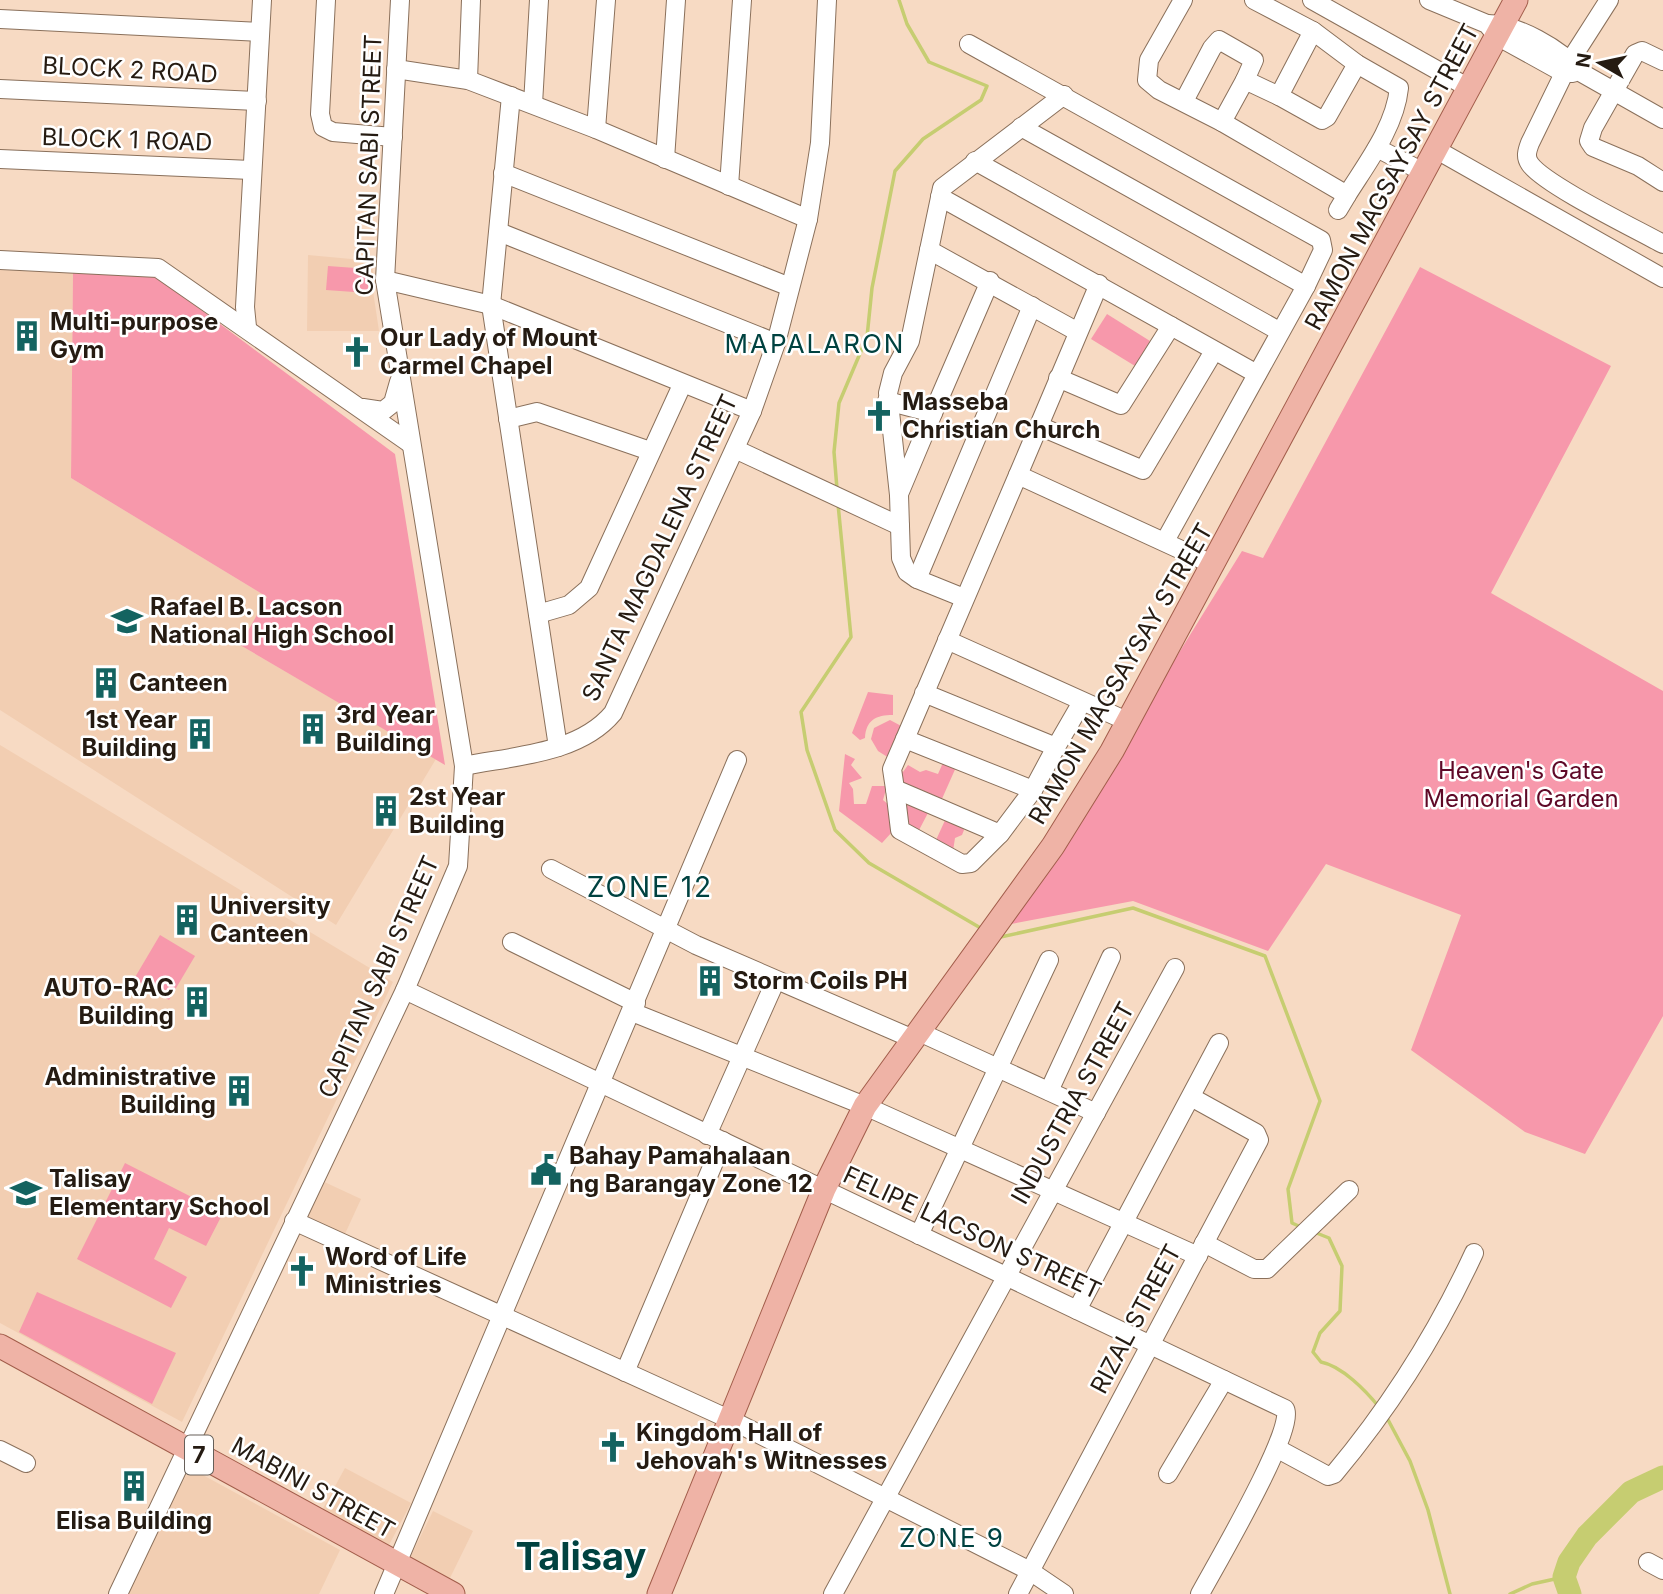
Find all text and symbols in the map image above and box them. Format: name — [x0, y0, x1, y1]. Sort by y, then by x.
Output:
street label: RAMON MAGSAYSAY STREET — [1298, 19, 1485, 335]
north arrow — [1565, 28, 1635, 98]
street label: CAPITAN SABI STREET — [349, 34, 388, 296]
street label: BLOCK 2 ROAD — [42, 50, 218, 89]
text: N — [1571, 51, 1596, 69]
street label: BLOCK 1 ROAD — [41, 122, 213, 157]
place label: Multi-purpose Gym — [50, 307, 218, 364]
building icon: Multi-purpose Gym — [10, 319, 44, 353]
place label: Our Lady of Mount Carmel Chapel — [380, 323, 598, 380]
district label: MAPALARON — [725, 328, 905, 359]
church icon: Our Lady of Mount Carmel Chapel — [340, 335, 374, 369]
place label: Masseba Christian Church — [902, 387, 1100, 444]
street label: SANTA MAGDALENA STREET — [576, 390, 744, 706]
church icon: Masseba Christian Church — [862, 399, 896, 433]
street label: RAMON MAGSAYSAY STREET — [1022, 518, 1219, 829]
place label: Rafael B. Lacson National High School — [150, 592, 394, 649]
school or university icon: Rafael B. Lacson National High School — [110, 604, 144, 638]
building icon: Canteen — [89, 666, 123, 700]
place label: Canteen — [129, 668, 228, 697]
place label: 3rd Year Building — [336, 700, 435, 757]
place label: 1st Year Building — [81, 705, 177, 762]
building icon: 3rd Year Building — [296, 712, 330, 746]
building icon: 1st Year Building — [183, 717, 217, 751]
park label: Heaven's Gate Memorial Garden — [1423, 756, 1619, 813]
place label: 2st Year Building — [409, 782, 505, 839]
building icon: 2st Year Building — [369, 794, 403, 828]
street label: CAPITAN SABI STREET — [312, 851, 445, 1102]
district label: ZONE 12 — [587, 870, 713, 904]
place label: University Canteen — [210, 891, 331, 948]
building icon: University Canteen — [170, 903, 204, 937]
building icon: Storm Coils PH — [693, 964, 727, 998]
place label: Storm Coils PH — [733, 966, 908, 995]
place label: AUTO-RAC Building — [44, 973, 174, 1030]
building icon: AUTO-RAC Building — [180, 985, 214, 1019]
street label: INDUSTRIA STREET — [1005, 997, 1140, 1209]
place label: Administrative Building — [44, 1062, 216, 1119]
building icon: Administrative Building — [222, 1074, 256, 1108]
place label: Bahay Pamahalaan ng Barangay Zone 12 — [569, 1141, 813, 1198]
public building icon: Bahay Pamahalaan ng Barangay Zone 12 — [529, 1153, 563, 1187]
street label: FELIPE LACSON STREET — [839, 1160, 1106, 1305]
place label: Talisay Elementary School — [49, 1164, 269, 1221]
school or university icon: Talisay Elementary School — [9, 1176, 43, 1210]
street label: RIZAL STREET — [1084, 1239, 1187, 1398]
place label: Word of Life Ministries — [325, 1242, 467, 1299]
church icon: Word of Life Ministries — [285, 1254, 319, 1288]
place label: Kingdom Hall of Jehovah's Witnesses — [636, 1418, 887, 1475]
church icon: Kingdom Hall of Jehovah's Witnesses — [596, 1430, 630, 1464]
street label: MABINI STREET — [226, 1431, 400, 1544]
road number: 7 — [185, 1436, 213, 1474]
building icon: Elisa Building — [117, 1469, 151, 1503]
place label: Elisa Building — [56, 1506, 212, 1535]
district label: ZONE 9 — [899, 1522, 1005, 1553]
district label: Talisay — [516, 1533, 647, 1579]

